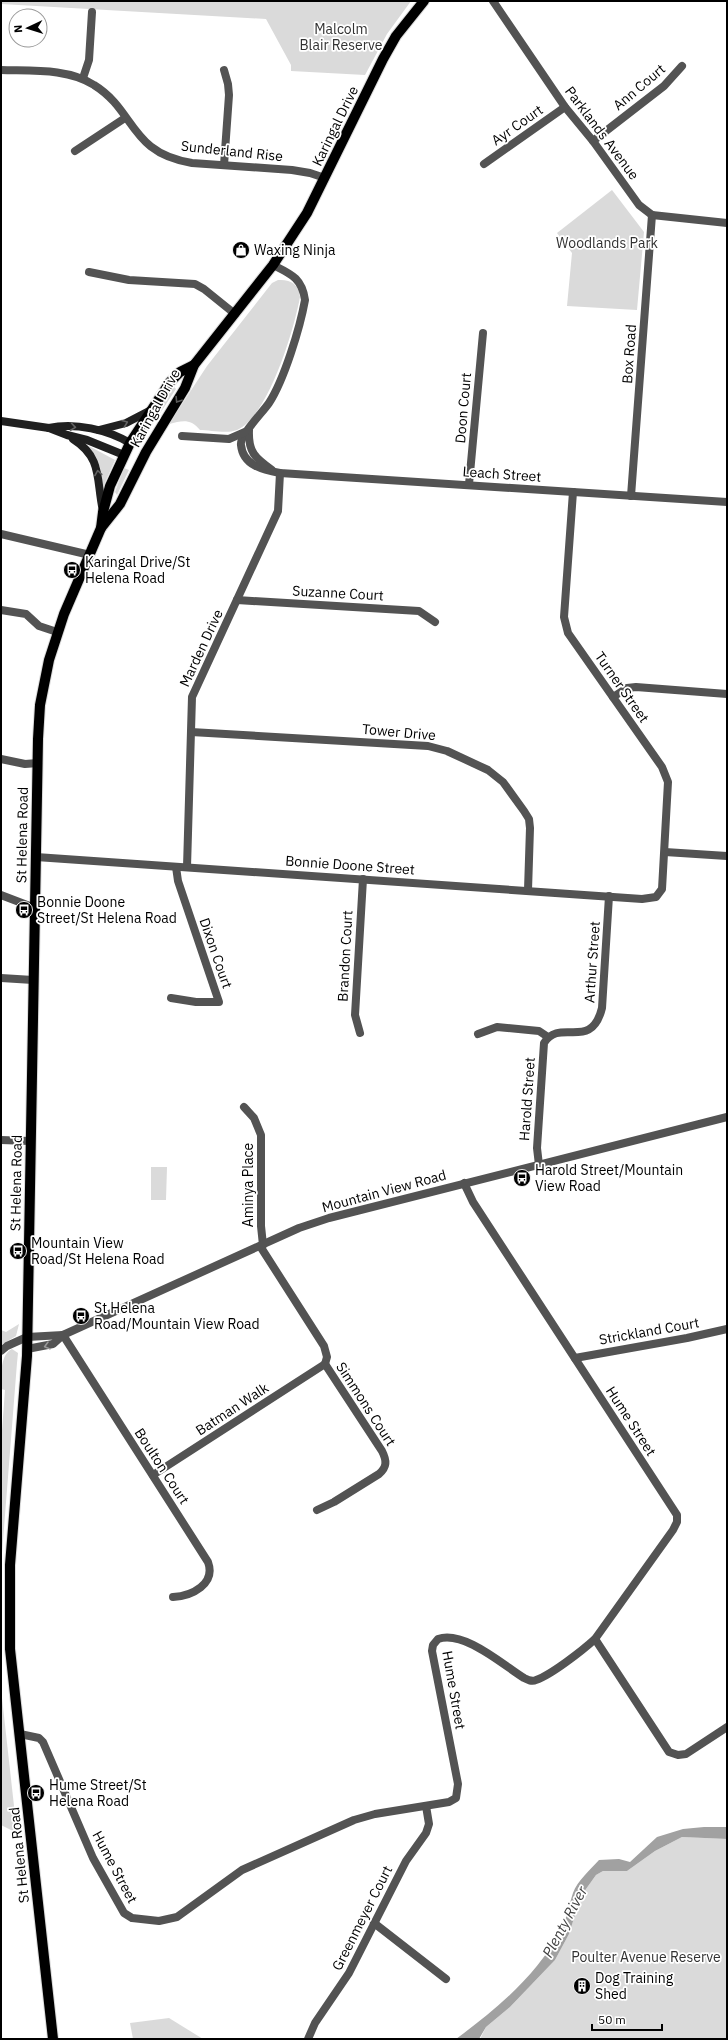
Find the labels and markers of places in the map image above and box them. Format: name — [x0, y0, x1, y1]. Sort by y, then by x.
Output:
shop icon: Waxing Ninja — [231, 240, 251, 260]
place label: Waxing Ninja — [254, 241, 336, 259]
place label: Karingal Drive/St Helena Road — [85, 553, 190, 587]
bus stop icon: Karingal Drive/St Helena Road — [62, 560, 82, 580]
place label: Bonnie Doone Street/St Helena Road — [37, 893, 177, 927]
bus stop icon: Bonnie Doone Street/St Helena Road — [14, 900, 34, 920]
place label: Harold Street/Mountain View Road — [535, 1161, 683, 1195]
bus stop icon: Harold Street/Mountain View Road — [512, 1168, 532, 1188]
place label: Mountain View Road/St Helena Road — [31, 1234, 165, 1268]
bus stop icon: Mountain View Road/St Helena Road — [8, 1241, 28, 1261]
place label: St Helena Road/Mountain View Road — [94, 1299, 260, 1333]
bus stop icon: St Helena Road/Mountain View Road — [71, 1306, 91, 1326]
place label: Hume Street/St Helena Road — [49, 1776, 147, 1810]
bus stop icon: Hume Street/St Helena Road — [26, 1783, 46, 1803]
place label: Dog Training Shed — [595, 1969, 674, 2003]
building icon: Dog Training Shed — [572, 1976, 592, 1996]

